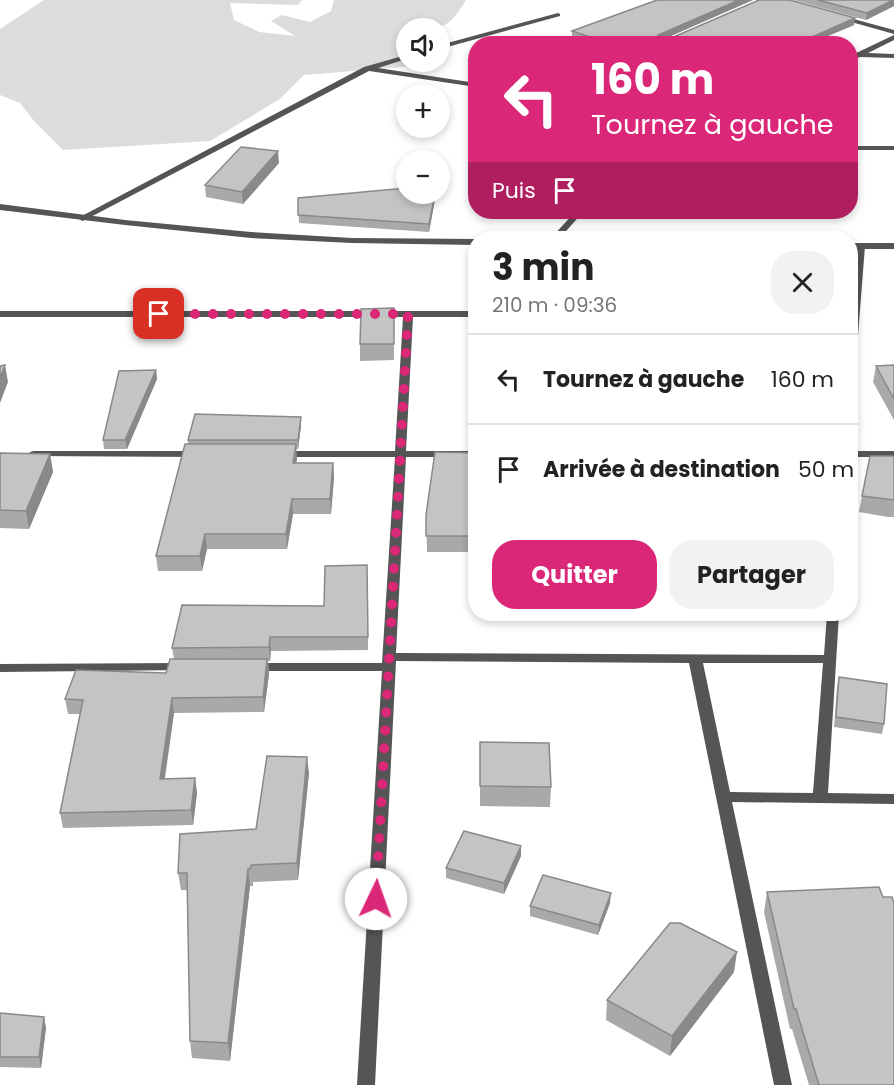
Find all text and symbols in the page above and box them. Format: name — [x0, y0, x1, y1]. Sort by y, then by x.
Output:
map controls — [396, 18, 450, 204]
button: sound — [396, 18, 450, 72]
text: 160 m — [591, 50, 714, 109]
icon: left — [492, 60, 570, 138]
button: + — [396, 84, 450, 138]
text: Tournez à gauche — [591, 106, 833, 143]
button: − — [396, 150, 450, 204]
icon: arrive — [548, 174, 581, 207]
text: Puis — [492, 175, 536, 206]
text: 3 min — [492, 242, 594, 293]
button: close — [771, 251, 834, 314]
pin — [133, 288, 184, 339]
text: 210 m · 09:36 — [492, 291, 617, 319]
icon: arrive — [142, 297, 175, 330]
icon: left — [492, 363, 525, 396]
text: Tournez à gauche — [543, 364, 744, 395]
text: 160 m — [771, 364, 834, 395]
icon: arrive — [492, 453, 525, 486]
text: Arrivée à destination — [543, 454, 780, 485]
text: 50 m — [798, 454, 854, 485]
button: Quitter — [492, 540, 657, 609]
button: Partager — [669, 540, 834, 609]
position arrow — [344, 867, 408, 931]

